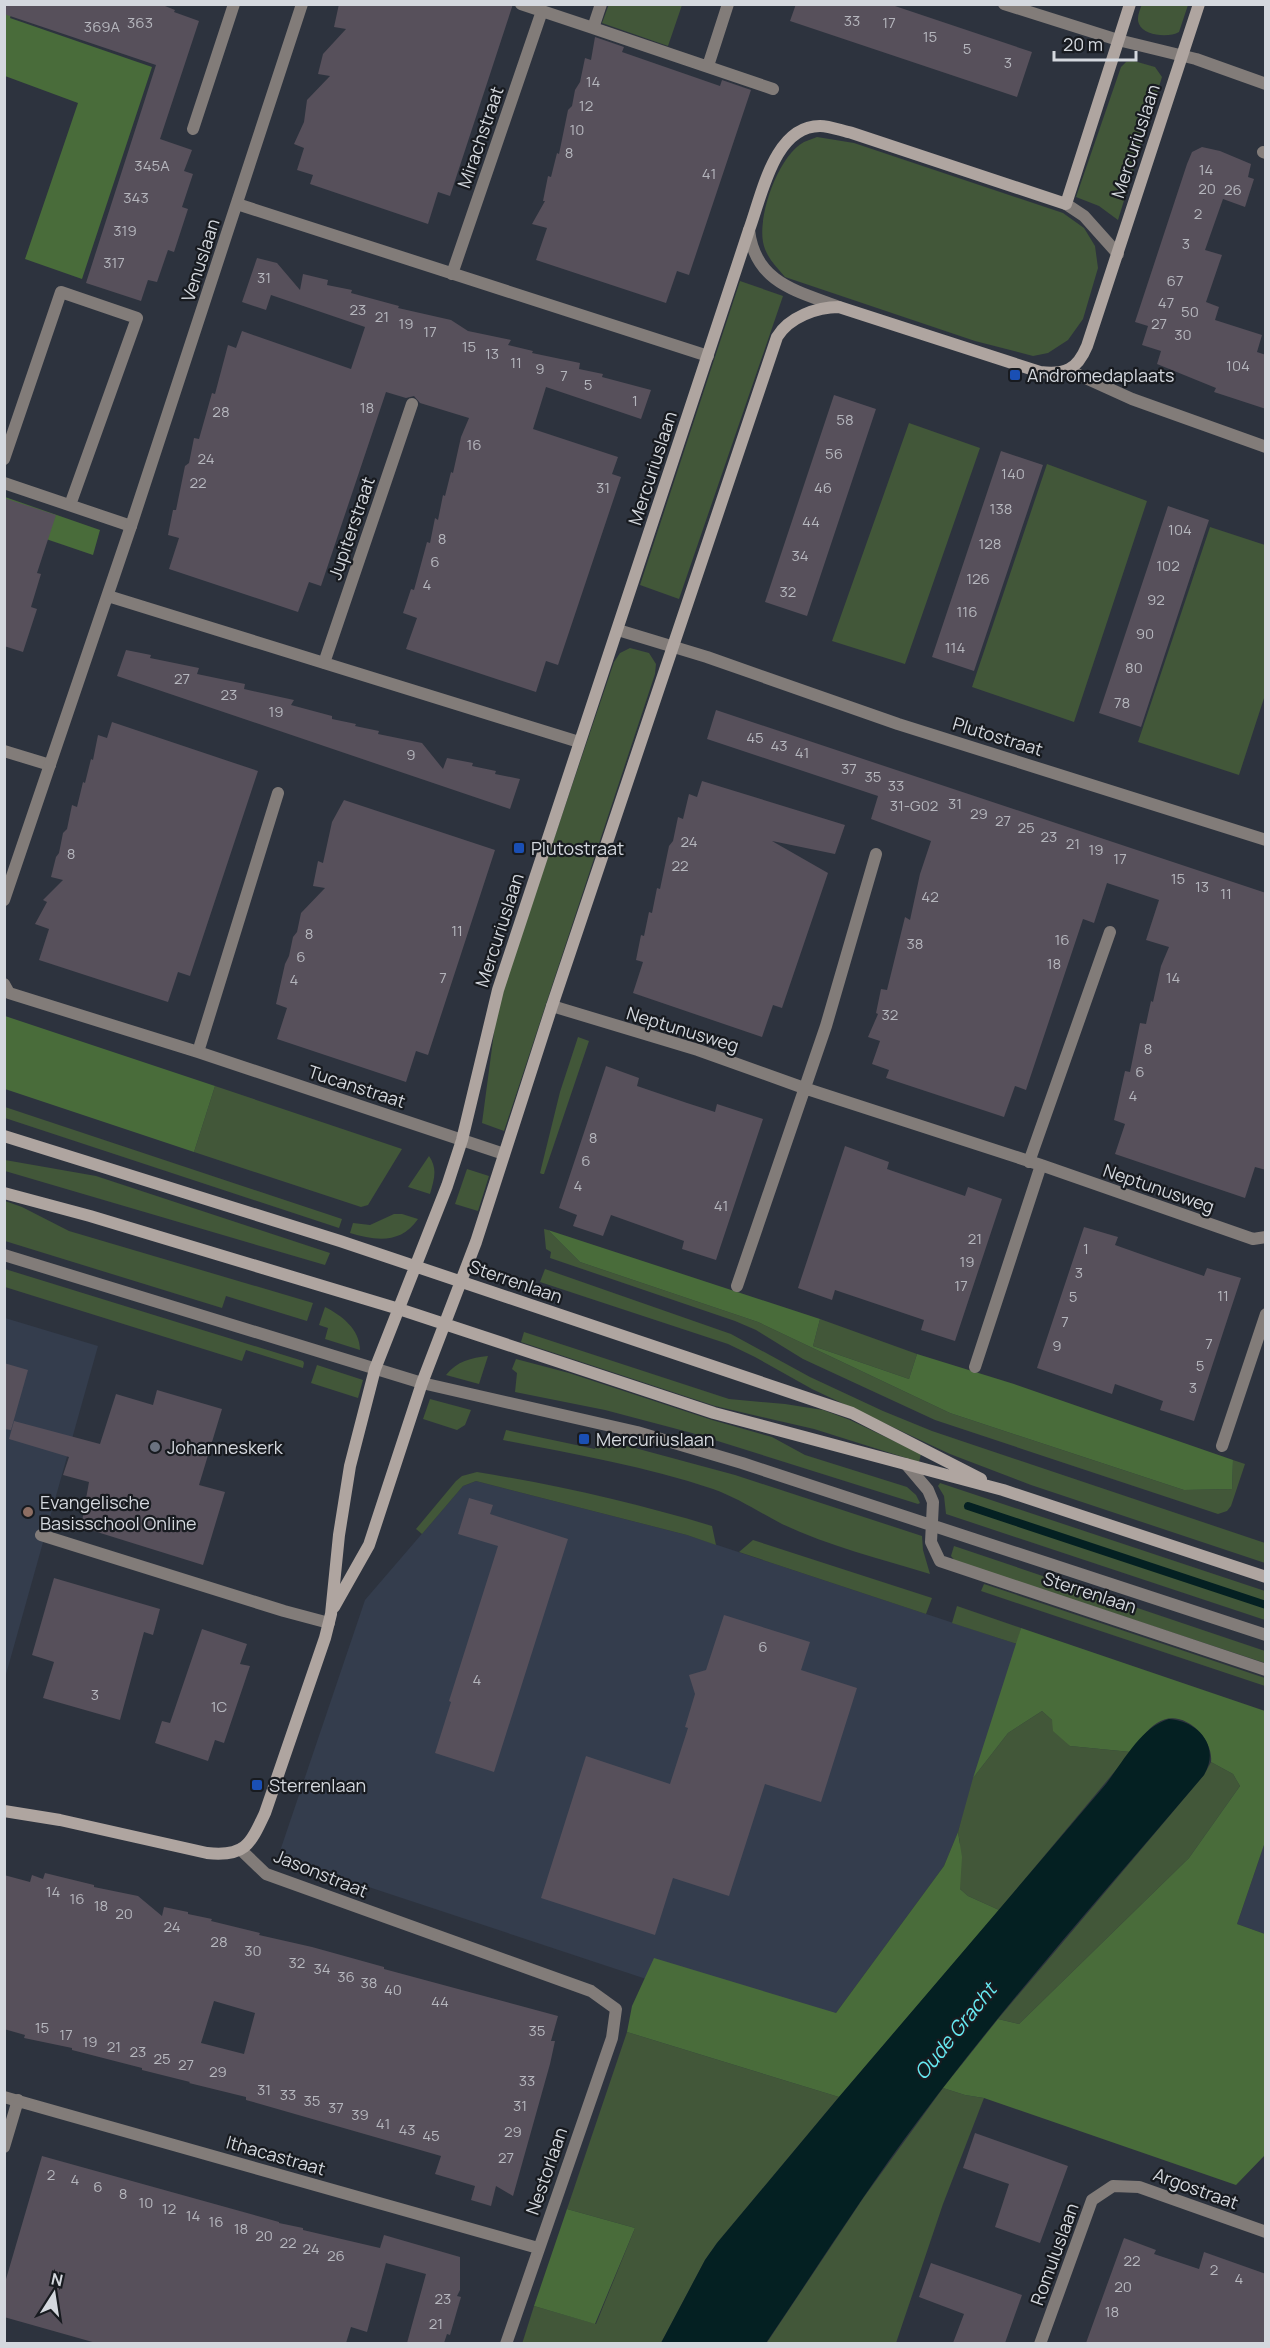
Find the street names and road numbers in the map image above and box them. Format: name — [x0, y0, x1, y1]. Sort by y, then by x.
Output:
street label: Mercuriuslaan — [1105, 81, 1165, 201]
street label: Mirachstraat — [451, 83, 509, 191]
street label: Venuslaan — [175, 216, 225, 304]
street label: Mercuriuslaan — [622, 408, 682, 528]
street label: Jupiterstraat — [322, 473, 380, 583]
street label: Plutostraat — [950, 711, 1046, 761]
street label: Mercuriuslaan — [469, 870, 529, 990]
street label: Neptunusweg — [624, 1001, 742, 1057]
street label: Tucanstraat — [305, 1059, 409, 1113]
street label: Neptunusweg — [1100, 1158, 1218, 1218]
street label: Sterrenlaan — [466, 1254, 566, 1308]
street label: Sterrenlaan — [1040, 1566, 1140, 1618]
street label: Jasonstraat — [271, 1843, 371, 1903]
street label: Nestorlaan — [520, 2124, 572, 2218]
street label: Ithacastraat — [224, 2129, 328, 2181]
street label: Argostraat — [1150, 2162, 1242, 2214]
street label: Romuluslaan — [1024, 2200, 1084, 2308]

